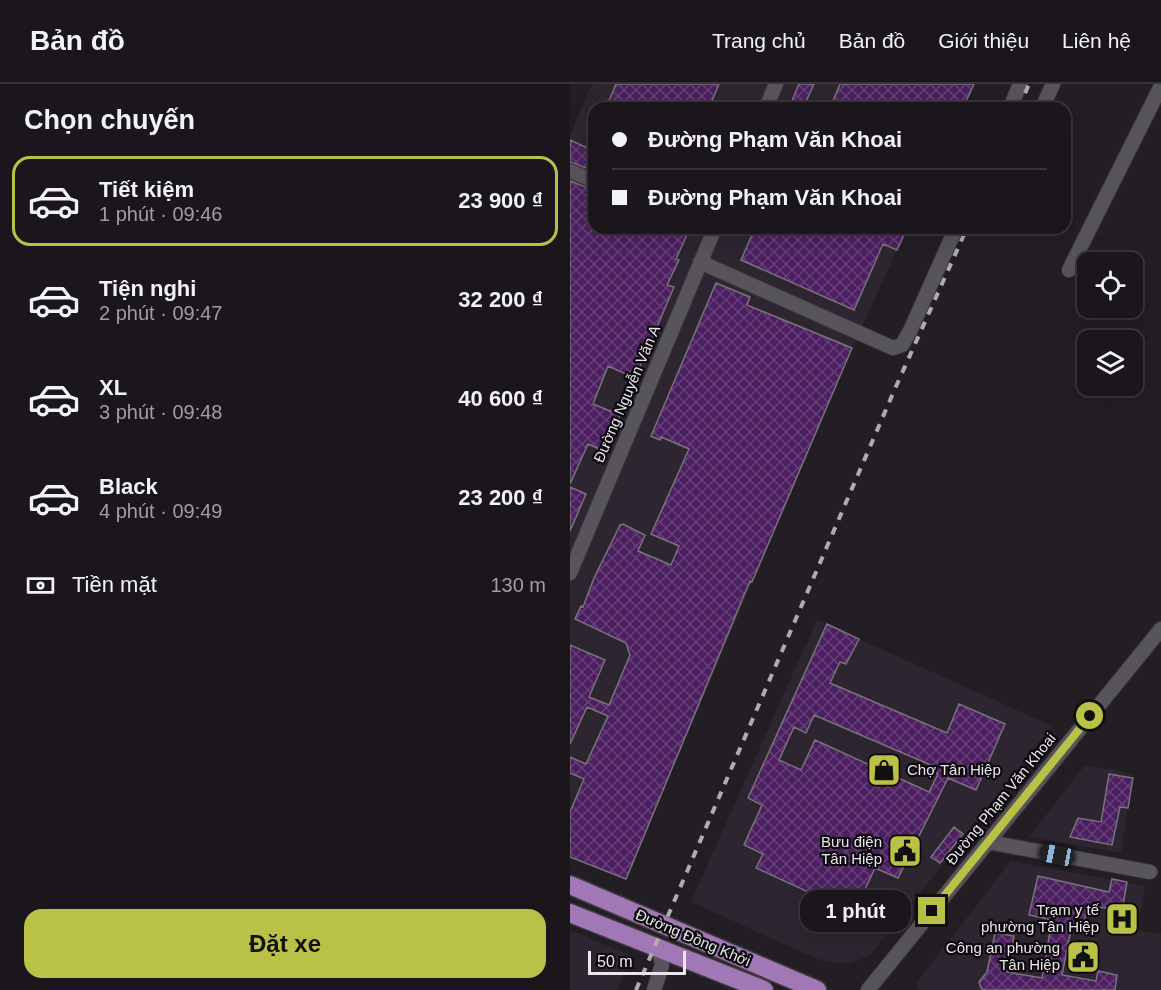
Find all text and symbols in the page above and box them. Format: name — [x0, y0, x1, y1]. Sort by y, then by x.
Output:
text: Bản đồ — [30, 25, 125, 56]
text: Trang chủ — [712, 29, 806, 52]
text: Bản đồ — [839, 29, 905, 52]
text: Giới thiệu — [938, 29, 1029, 52]
text: Liên hệ — [1062, 29, 1131, 52]
text: Chọn chuyến — [24, 105, 195, 135]
text: Đường Phạm Văn Khoai — [648, 127, 902, 152]
icon: car — [27, 174, 81, 228]
text: Tiết kiệm — [99, 177, 194, 202]
text: Đường Phạm Văn Khoai — [648, 185, 902, 210]
text: 23 900 ₫ — [458, 188, 543, 213]
text: 1 phút · 09:46 — [99, 203, 222, 225]
map controls — [1077, 252, 1143, 396]
button: locate — [1077, 252, 1143, 318]
icon: car — [27, 273, 81, 327]
text: Tiện nghi — [99, 276, 196, 301]
text: 32 200 ₫ — [458, 287, 543, 312]
text: 2 phút · 09:47 — [99, 302, 222, 324]
street label: Đường Nguyễn Văn A — [590, 323, 663, 465]
button: layers — [1077, 330, 1143, 396]
icon: car — [27, 372, 81, 426]
text: XL — [99, 375, 127, 400]
text: 40 600 ₫ — [458, 386, 543, 411]
text: 3 phút · 09:48 — [99, 401, 222, 423]
icon: car — [27, 471, 81, 525]
text: Black — [99, 474, 158, 499]
text: 23 200 ₫ — [458, 485, 543, 510]
text: 4 phút · 09:49 — [99, 500, 222, 522]
icon: cash — [24, 569, 57, 602]
text: Tiền mặt — [72, 572, 157, 597]
text: 130 m — [490, 574, 546, 596]
route start — [1076, 702, 1103, 729]
street label: Đường Phạm Văn Khoai — [942, 730, 1059, 868]
shop icon: Chợ Tân Hiệp — [866, 752, 902, 788]
place label: Chợ Tân Hiệp — [907, 761, 1001, 778]
place label: Bưu điện Tân Hiệp — [821, 833, 882, 867]
public building icon: Bưu điện Tân Hiệp — [887, 833, 923, 869]
car — [1038, 843, 1076, 867]
callout: 1 phút — [800, 890, 911, 932]
route end — [918, 897, 945, 924]
text: 1 phút — [826, 900, 886, 922]
place label: Trạm y tế phường Tân Hiệp — [981, 901, 1100, 935]
hospital icon: Trạm y tế phường Tân Hiệp — [1104, 901, 1140, 937]
street label: Đường Đồng Khởi — [633, 906, 753, 969]
button: Đặt xe — [24, 909, 546, 978]
place label: Công an phường Tân Hiệp — [946, 939, 1060, 973]
public building icon: Công an phường Tân Hiệp — [1065, 939, 1101, 975]
scale bar — [588, 948, 686, 976]
text: 50 m — [597, 953, 633, 970]

